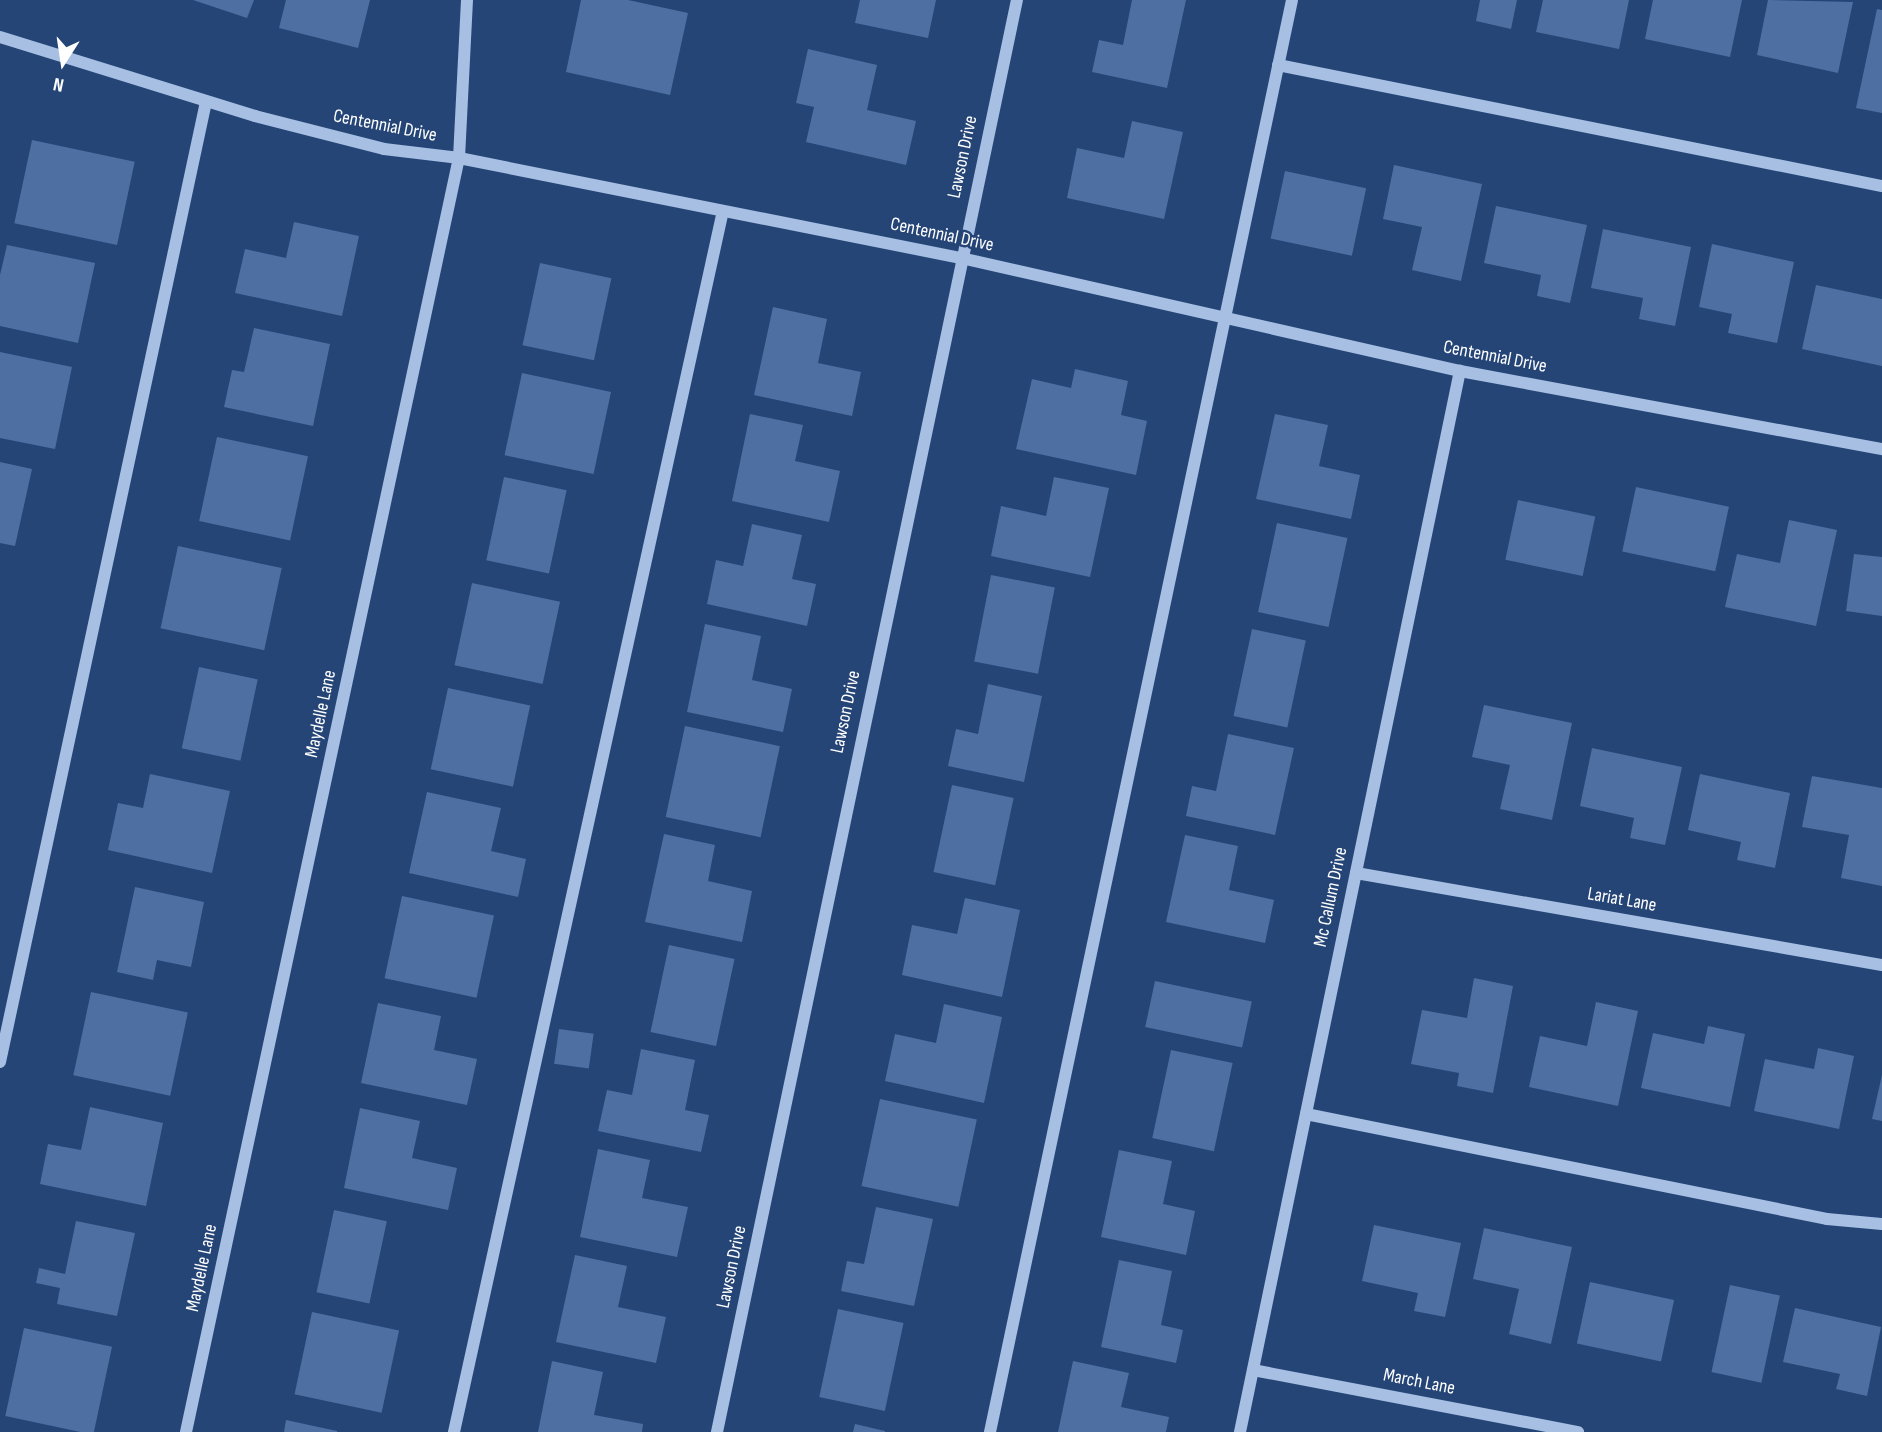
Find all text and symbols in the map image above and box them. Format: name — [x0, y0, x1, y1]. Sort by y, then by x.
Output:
north arrow — [28, 28, 98, 98]
text: N — [51, 72, 66, 96]
street label: Centennial Drive — [331, 105, 439, 147]
street label: Lawson Drive — [943, 114, 983, 200]
street label: Centennial Drive — [888, 213, 996, 257]
street label: Centennial Drive — [1441, 336, 1549, 378]
street label: Maydelle Lane — [301, 668, 341, 760]
street label: Lawson Drive — [826, 669, 866, 755]
street label: Mc Callum Drive — [1309, 845, 1353, 949]
street label: Lariat Lane — [1586, 883, 1658, 917]
street label: Maydelle Lane — [182, 1222, 222, 1314]
street label: Lawson Drive — [712, 1224, 752, 1310]
street label: March Lane — [1381, 1364, 1457, 1400]

